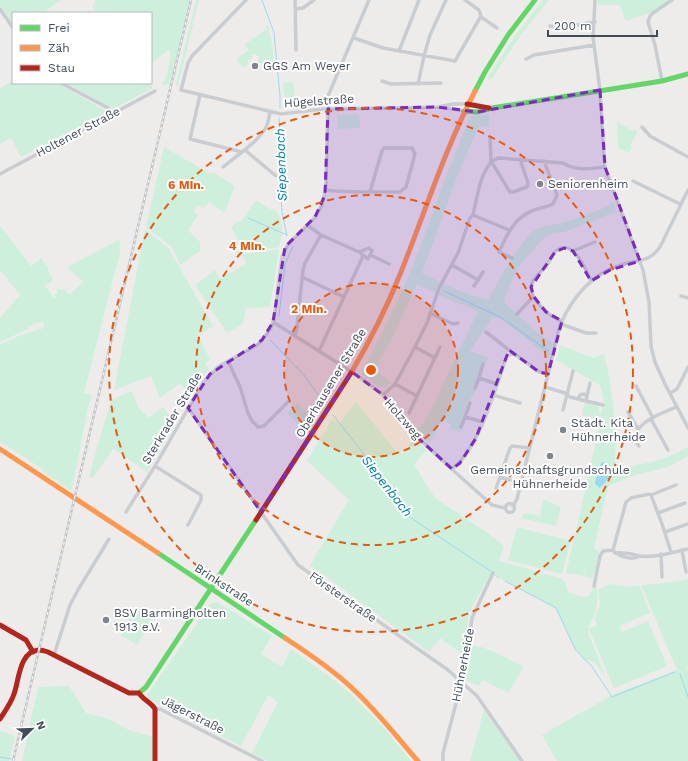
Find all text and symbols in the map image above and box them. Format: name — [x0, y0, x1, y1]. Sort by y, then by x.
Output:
legend — [12, 12, 152, 84]
scale bar — [548, 12, 657, 38]
text: 200 m — [554, 19, 591, 33]
text: Frei — [48, 21, 70, 35]
text: Zäh — [48, 41, 70, 55]
place label: GGS Am Weyer — [263, 59, 351, 73]
text: Stau — [48, 61, 75, 75]
marker: GGS Am Weyer — [250, 61, 260, 71]
street label: Hügelstraße — [283, 92, 355, 110]
street label: Holtener Straße — [34, 104, 122, 160]
water label: Siepenbach — [272, 128, 290, 202]
place label: Seniorenheim — [548, 177, 628, 191]
text: 6 Min. — [168, 178, 204, 192]
marker: Seniorenheim — [535, 179, 545, 189]
text: 4 Min. — [229, 239, 265, 253]
text: 2 Min. — [291, 302, 327, 316]
street label: Oberhausener Straße — [293, 326, 369, 440]
centre of rings — [364, 363, 378, 377]
street label: Sterkrader Straße — [139, 370, 205, 466]
street label: Holzweg — [382, 396, 425, 443]
place label: Städt. Kita Hühnerheide — [571, 416, 646, 444]
marker: Städt. Kita Hühnerheide — [558, 425, 568, 435]
marker: Gemeinschaftsgrundschule Hühnerheide — [545, 451, 555, 461]
water label: Siepenbach — [359, 453, 416, 520]
place label: Gemeinschaftsgrundschule Hühnerheide — [470, 463, 630, 491]
street label: Brinkstraße — [192, 561, 256, 609]
street label: Försterstraße — [307, 569, 379, 625]
place label: BSV Barmingholten 1913 e.V. — [114, 606, 226, 634]
marker: BSV Barmingholten 1913 e.V. — [101, 615, 111, 625]
street label: Hühnerheide — [449, 627, 477, 703]
street label: Jägerstraße — [159, 693, 227, 737]
north arrow — [12, 709, 52, 749]
text: N — [33, 719, 48, 732]

